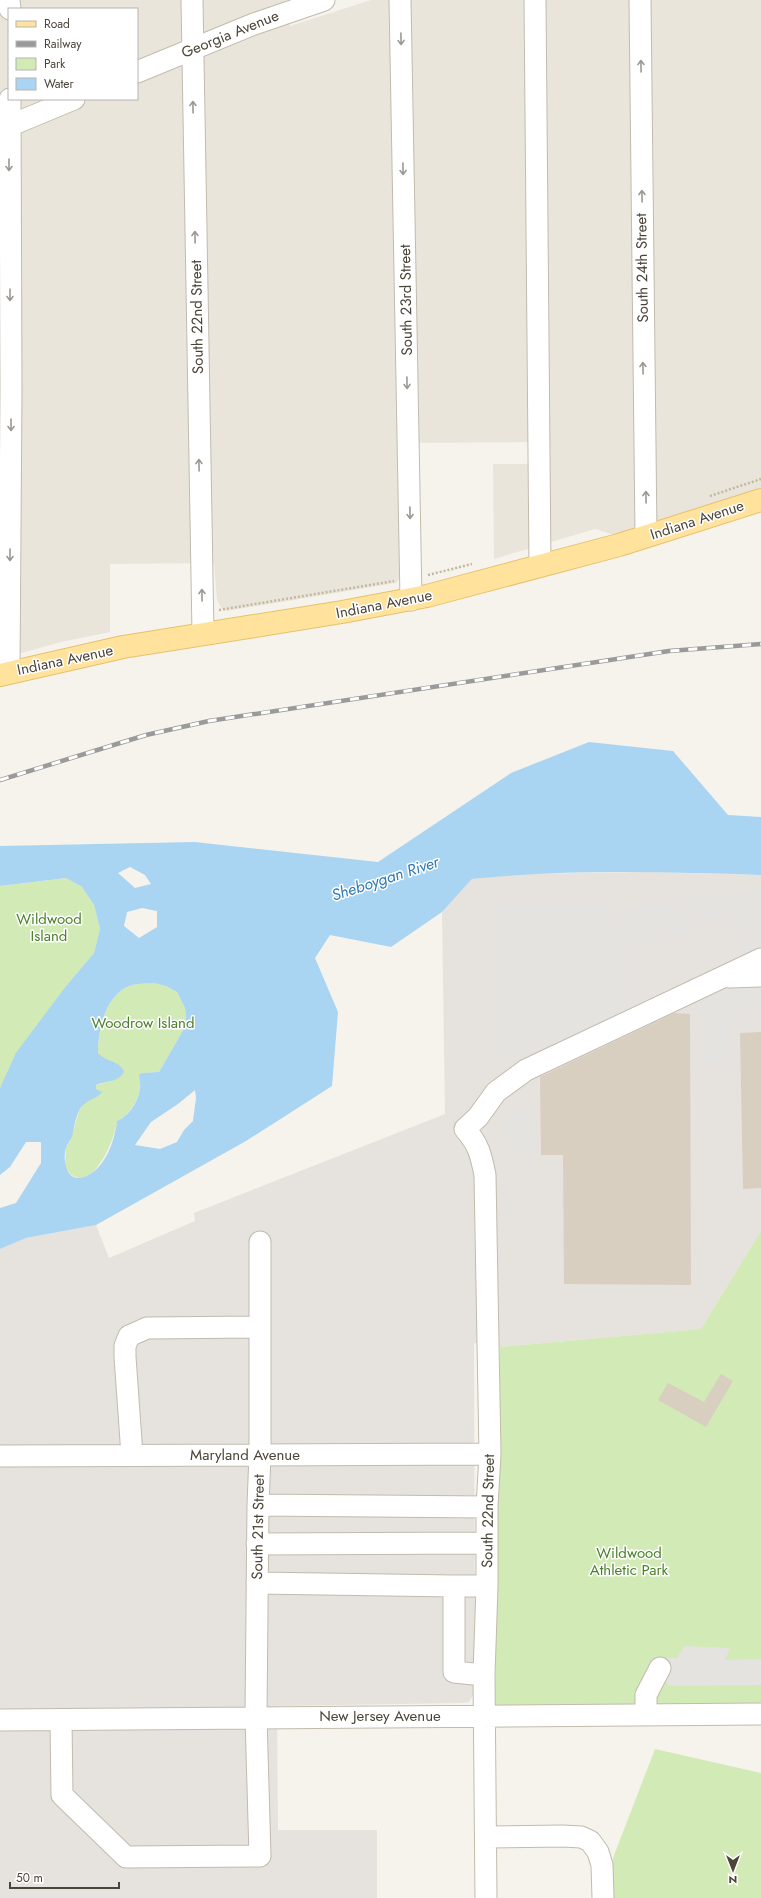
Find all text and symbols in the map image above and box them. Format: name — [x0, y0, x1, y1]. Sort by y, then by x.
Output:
street label: Georgia Avenue — [178, 4, 282, 64]
legend — [8, 8, 138, 100]
text: Road — [44, 15, 70, 33]
one-way arrow — [397, 32, 404, 45]
text: Railway — [44, 35, 82, 53]
text: Park — [44, 55, 66, 73]
one-way arrow — [637, 60, 644, 73]
text: Water — [44, 75, 75, 93]
one-way arrow — [189, 101, 197, 114]
one-way arrow — [6, 158, 13, 171]
one-way arrow — [399, 162, 407, 175]
one-way arrow — [638, 190, 646, 203]
street label: South 24th Street — [630, 213, 654, 323]
one-way arrow — [191, 231, 199, 244]
street label: South 23rd Street — [394, 244, 418, 356]
street label: South 22nd Street — [185, 259, 209, 374]
one-way arrow — [6, 288, 14, 301]
one-way arrow — [639, 362, 647, 375]
one-way arrow — [403, 376, 411, 389]
one-way arrow — [7, 418, 15, 431]
one-way arrow — [196, 459, 203, 472]
one-way arrow — [642, 491, 649, 504]
street label: Indiana Avenue — [647, 494, 747, 546]
one-way arrow — [406, 506, 413, 519]
one-way arrow — [6, 548, 14, 561]
street label: Indiana Avenue — [334, 584, 434, 624]
one-way arrow — [198, 589, 206, 602]
street label: Indiana Avenue — [15, 639, 115, 681]
water label: Sheboygan River — [329, 850, 443, 907]
park label: Wildwood Island — [16, 908, 82, 947]
park label: Woodrow Island — [92, 1012, 194, 1034]
street label: Maryland Avenue — [190, 1444, 300, 1466]
street label: South 22nd Street — [476, 1453, 500, 1568]
street label: South 21st Street — [246, 1474, 270, 1580]
park label: Wildwood Athletic Park — [590, 1542, 669, 1581]
street label: New Jersey Avenue — [319, 1705, 441, 1727]
north arrow — [713, 1850, 753, 1890]
scale bar — [10, 1864, 119, 1890]
text: 50 m — [16, 1869, 43, 1887]
text: N — [729, 1872, 737, 1888]

